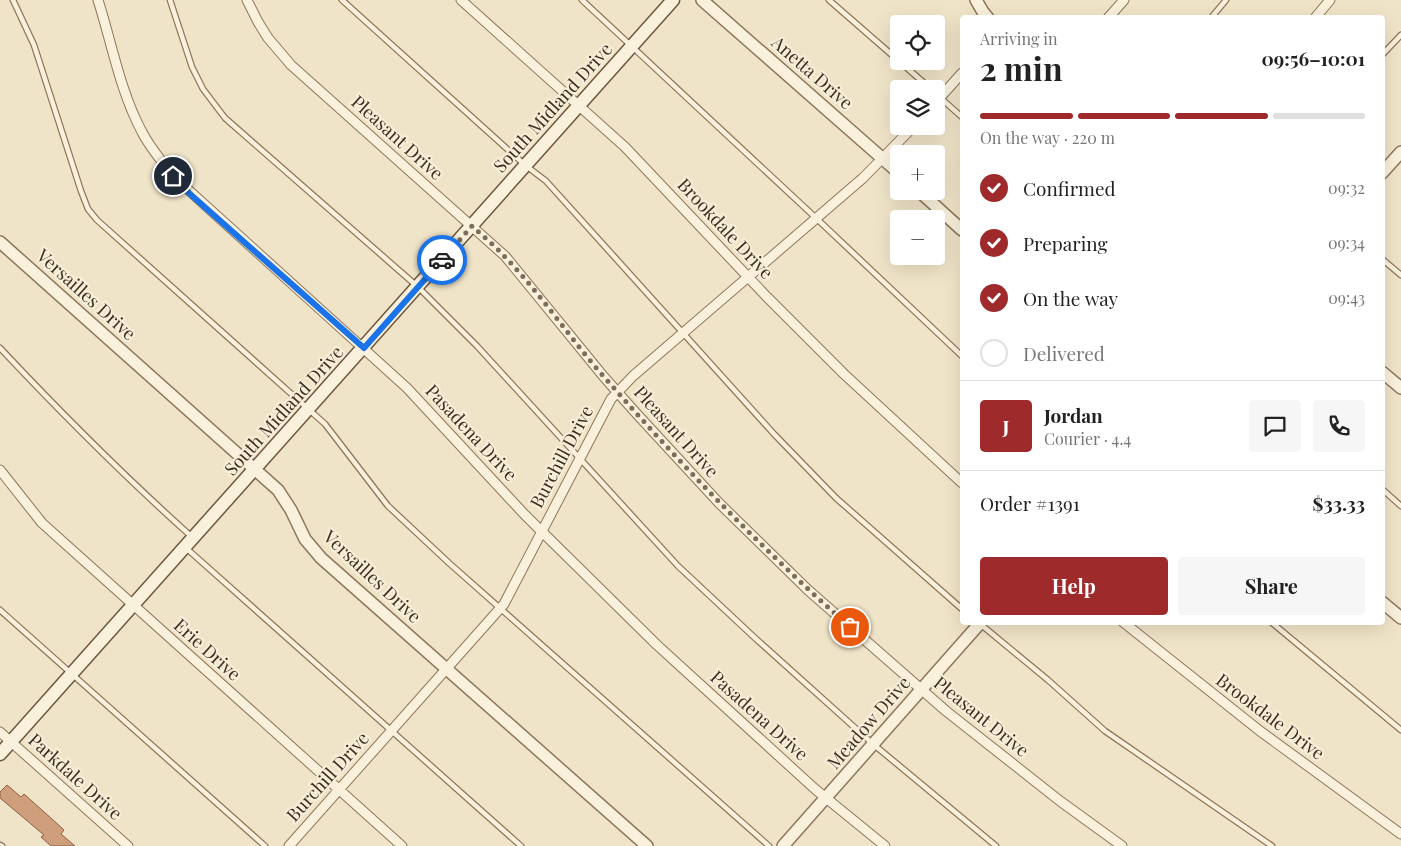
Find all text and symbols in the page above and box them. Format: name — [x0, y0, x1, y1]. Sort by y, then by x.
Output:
map controls — [890, 15, 945, 265]
button: locate — [890, 15, 945, 70]
text: Arriving in — [980, 28, 1058, 49]
street label: Anetta Drive — [766, 30, 858, 114]
street label: South Midland Drive — [488, 37, 617, 177]
text: 09:56–10:01 — [1261, 45, 1365, 71]
text: 2 min — [980, 46, 1063, 89]
button: layers — [890, 80, 945, 135]
street label: Pleasant Drive — [347, 90, 449, 185]
text: On the way · 220 m — [980, 127, 1115, 148]
button: + — [890, 145, 945, 200]
pin — [152, 155, 194, 197]
icon: home — [159, 162, 187, 190]
street label: Brookdale Drive — [673, 173, 779, 284]
icon: check — [980, 174, 1008, 202]
text: Confirmed — [1023, 175, 1116, 201]
text: 09:32 — [1328, 177, 1365, 198]
button: − — [890, 210, 945, 265]
icon: check — [980, 229, 1008, 257]
text: Preparing — [1023, 230, 1108, 256]
text: 09:34 — [1328, 232, 1365, 253]
courier — [417, 235, 467, 285]
street label: Versailles Drive — [31, 243, 141, 345]
icon: car — [428, 246, 456, 274]
icon: check — [980, 284, 1008, 312]
text: On the way — [1023, 285, 1118, 311]
text: 09:43 — [1328, 287, 1365, 308]
street label: South Midland Drive — [219, 340, 348, 480]
text: Delivered — [1023, 340, 1105, 366]
street label: Pasadena Drive — [421, 379, 523, 486]
street label: Pleasant Drive — [629, 380, 724, 482]
button: chat — [1249, 400, 1301, 452]
button: phone — [1313, 400, 1365, 452]
street label: Burchill Drive — [524, 401, 598, 512]
text: Jordan — [1044, 402, 1103, 428]
text: J — [1003, 413, 1009, 439]
text: Courier · 4.4 — [1044, 428, 1131, 449]
text: Order #1391 — [980, 490, 1080, 516]
text: $33.33 — [1313, 490, 1365, 516]
street label: Versailles Drive — [318, 524, 427, 628]
button: Help — [980, 557, 1168, 615]
button: Share — [1178, 557, 1365, 615]
pin — [829, 606, 871, 648]
street label: Erie Drive — [169, 613, 246, 686]
icon: bag — [836, 613, 864, 641]
street label: Pasadena Drive — [706, 665, 814, 766]
street label: Brookdale Drive — [1212, 668, 1330, 765]
street label: Pleasant Drive — [929, 670, 1034, 762]
street label: Meadow Drive — [821, 671, 915, 774]
street label: Burchill Drive — [281, 726, 374, 826]
street label: Parkdale Drive — [24, 728, 128, 825]

